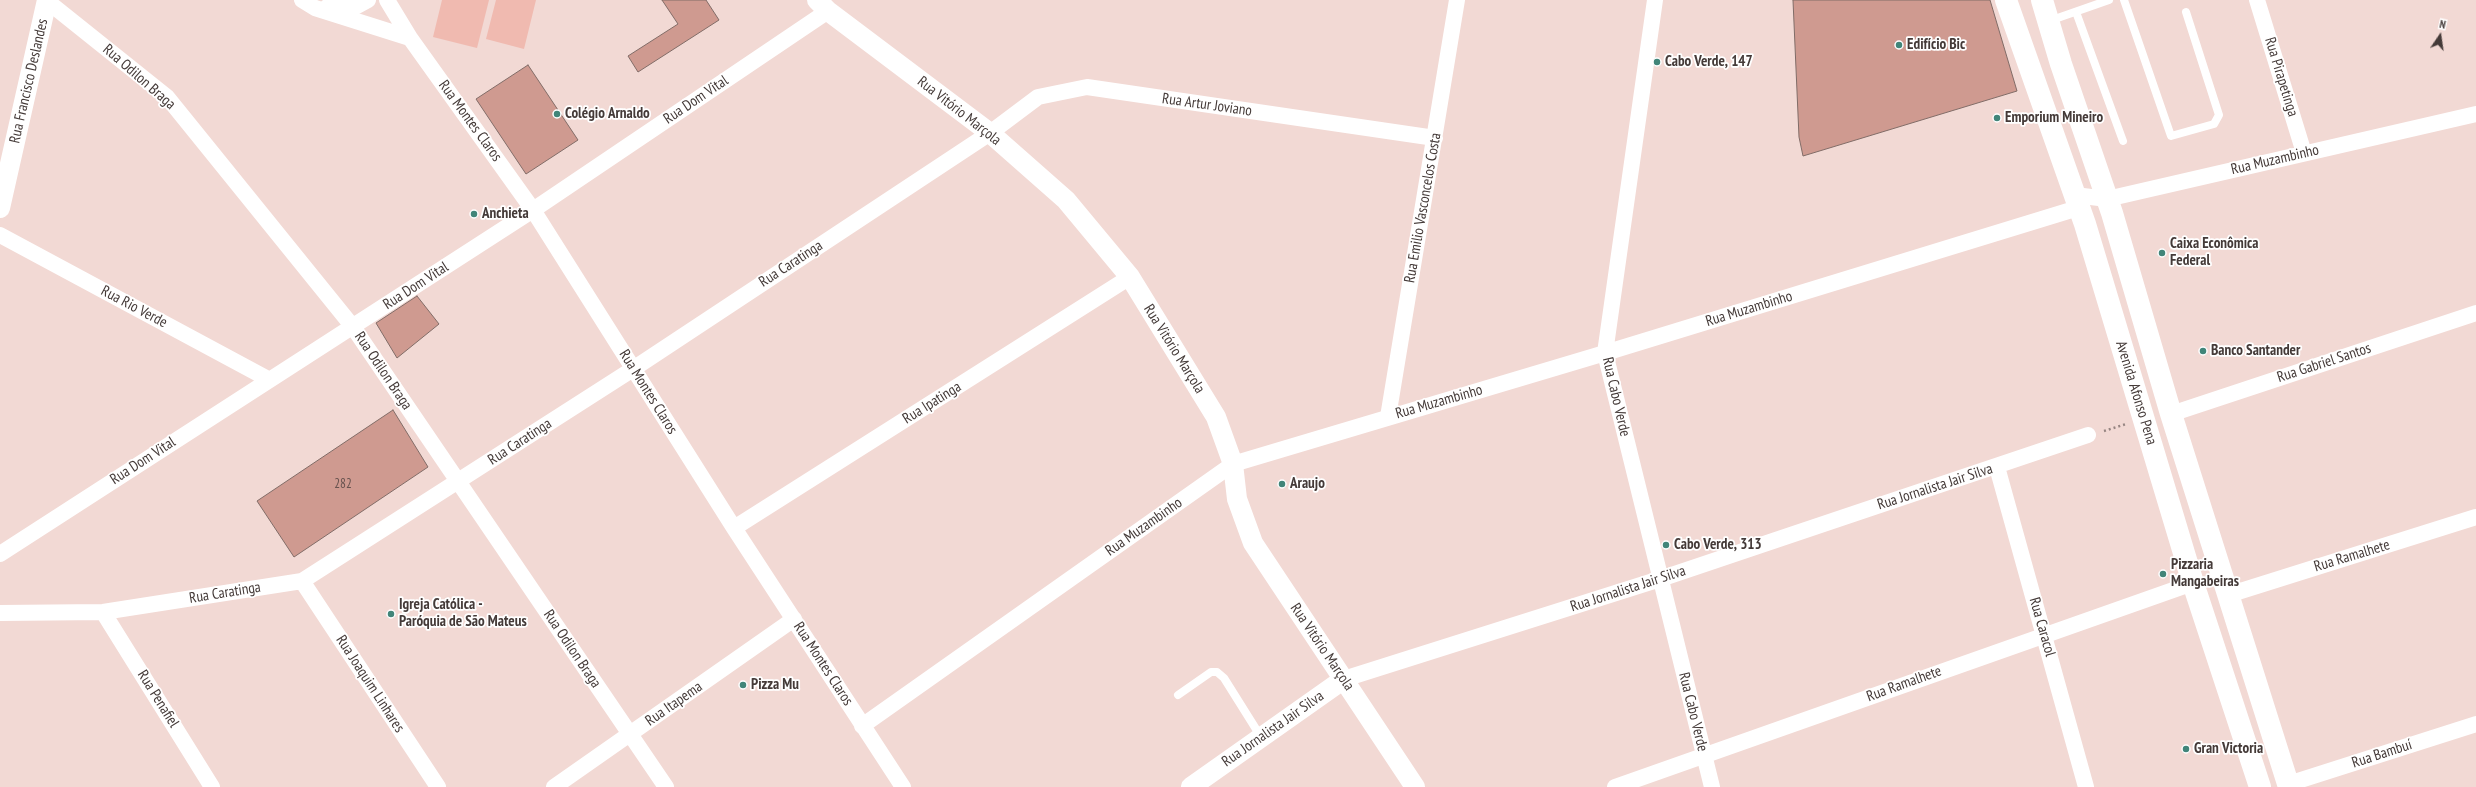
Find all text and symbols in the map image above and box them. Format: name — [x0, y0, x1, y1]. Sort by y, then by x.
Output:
north arrow — [2420, 16, 2460, 56]
street label: Rua Francisco Deslandes — [6, 17, 52, 145]
text: N — [2438, 17, 2447, 32]
street label: Rua Pirapetinga — [2260, 35, 2302, 119]
place label: Edifício Bic — [1907, 36, 1965, 54]
marker: Edifício Bic — [1894, 40, 1904, 50]
street label: Rua Odilon Braga — [99, 41, 179, 113]
place label: Cabo Verde, 147 — [1665, 53, 1753, 71]
marker: Cabo Verde, 147 — [1652, 57, 1662, 67]
street label: Rua Dom Vital — [660, 72, 732, 128]
street label: Rua Vitório Marçola — [914, 73, 1004, 149]
street label: Rua Montes Claros — [435, 77, 505, 165]
street label: Rua Artur Joviano — [1161, 90, 1253, 120]
place label: Colégio Arnaldo — [565, 105, 650, 123]
marker: Colégio Arnaldo — [552, 109, 562, 119]
place label: Emporium Mineiro — [2005, 109, 2103, 127]
marker: Emporium Mineiro — [1992, 113, 2002, 123]
street label: Rua Emilio Vasconcelos Costa — [1401, 132, 1445, 284]
street label: Rua Muzambinho — [2229, 141, 2321, 179]
place label: Anchieta — [482, 205, 529, 223]
marker: Anchieta — [469, 209, 479, 219]
place label: Caixa Econômica Federal — [2170, 235, 2259, 270]
street label: Rua Caratinga — [756, 237, 826, 291]
marker: Caixa Econômica Federal — [2157, 248, 2167, 258]
street label: Rua Dom Vital — [380, 258, 452, 314]
street label: Rua Rio Verde — [98, 282, 170, 332]
street label: Rua Muzambinho — [1704, 287, 1794, 331]
street label: Rua Vitório Marçola — [1140, 301, 1208, 397]
street label: Rua Odilon Braga — [350, 329, 416, 413]
street label: Avenida Afonso Pena — [2112, 339, 2160, 447]
street label: Rua Gabriel Santos — [2275, 339, 2373, 387]
place label: Banco Santander — [2211, 342, 2300, 360]
marker: Banco Santander — [2198, 346, 2208, 356]
street label: Rua Montes Claros — [615, 347, 681, 437]
street label: Rua Cabo Verde — [1598, 356, 1634, 438]
street label: Rua Ipatinga — [900, 378, 964, 428]
street label: Rua Muzambinho — [1393, 381, 1485, 423]
street label: Rua Caratinga — [485, 415, 555, 469]
street label: Rua Dom Vital — [107, 433, 179, 489]
street label: Rua Jornalista Jair Silva — [1875, 460, 1995, 514]
place label: Araujo — [1290, 475, 1325, 493]
house number: 282 — [334, 476, 352, 492]
marker: Araujo — [1277, 479, 1287, 489]
street label: Rua Muzambinho — [1102, 494, 1186, 560]
place label: Cabo Verde, 313 — [1674, 536, 1762, 554]
street label: Rua Ramalhete — [2312, 536, 2392, 576]
marker: Cabo Verde, 313 — [1661, 540, 1671, 550]
place label: Pizzaria Mangabeiras — [2171, 556, 2239, 591]
street label: Rua Jornalista Jair Silva — [1568, 562, 1688, 616]
marker: Pizzaria Mangabeiras — [2158, 569, 2168, 579]
street label: Rua Caratinga — [188, 578, 262, 608]
street label: Rua Caracol — [2025, 595, 2059, 659]
place label: Igreja Católica - Paróquia de São Mateus — [399, 596, 527, 631]
street label: Rua Vitório Marçola — [1286, 600, 1358, 694]
street label: Rua Odilon Braga — [539, 607, 605, 691]
marker: Igreja Católica - Paróquia de São Mateus — [386, 609, 396, 619]
street label: Rua Montes Claros — [789, 619, 857, 709]
street label: Rua Joaquim Linhares — [332, 632, 408, 736]
street label: Rua Ramalhete — [1864, 662, 1944, 706]
street label: Rua Penafiel — [133, 667, 183, 731]
street label: Rua Cabo Verde — [1674, 671, 1712, 753]
place label: Pizza Mu — [751, 676, 799, 694]
street label: Rua Itapema — [642, 678, 706, 730]
marker: Pizza Mu — [738, 680, 748, 690]
street label: Rua Jornalista Jair Silva — [1219, 687, 1327, 771]
street label: Rua Bambuí — [2350, 736, 2414, 772]
place label: Gran Victoria — [2194, 740, 2263, 758]
marker: Gran Victoria — [2181, 744, 2191, 754]

